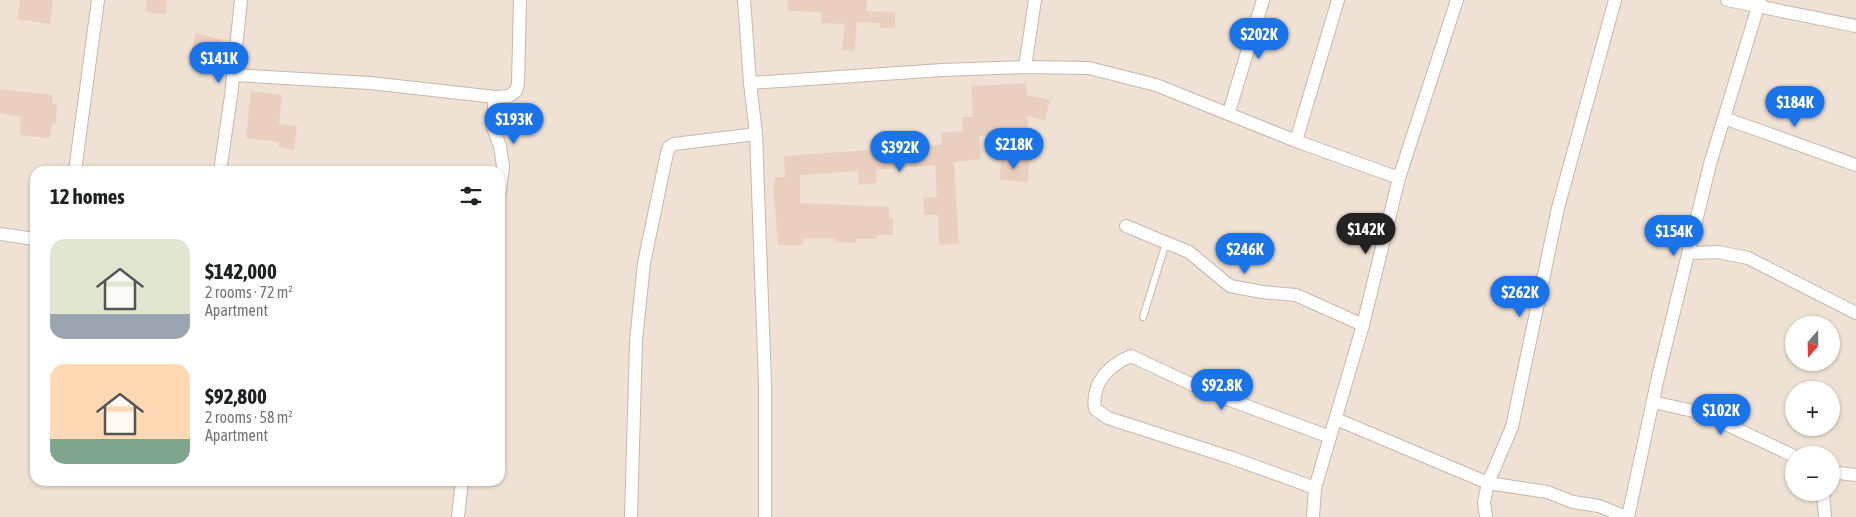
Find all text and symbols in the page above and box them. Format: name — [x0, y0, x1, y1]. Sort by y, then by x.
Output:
pin: $202K — [1224, 18, 1294, 60]
text: $202K — [1240, 25, 1278, 43]
pin: $141K — [184, 42, 254, 84]
text: $141K — [200, 49, 238, 67]
pin: $184K — [1760, 86, 1830, 128]
text: $184K — [1776, 93, 1814, 111]
pin: $193K — [479, 102, 549, 145]
text: $193K — [495, 110, 533, 128]
pin: $218K — [979, 128, 1049, 170]
pin: $392K — [865, 130, 935, 173]
text: $218K — [995, 135, 1033, 153]
text: $392K — [881, 138, 919, 156]
icon: filters — [457, 182, 485, 210]
text: 12 homes — [50, 184, 125, 208]
pin: $142K — [1331, 212, 1401, 255]
pin: $154K — [1639, 214, 1709, 257]
text: $142K — [1347, 220, 1385, 238]
text: $154K — [1655, 222, 1693, 240]
pin: $246K — [1210, 232, 1280, 275]
text: $246K — [1226, 240, 1264, 258]
icon: home — [90, 259, 150, 319]
text: $142,000 — [205, 259, 277, 283]
pin: $262K — [1485, 276, 1555, 318]
text: 2 rooms · 72 m² — [205, 283, 293, 301]
text: $262K — [1501, 283, 1539, 301]
text: Apartment — [205, 301, 268, 319]
north arrow — [1785, 316, 1840, 371]
map controls — [1785, 316, 1840, 501]
pin: $92.8K — [1181, 368, 1263, 411]
text: $92.8K — [1202, 376, 1242, 394]
button: + — [1785, 381, 1840, 436]
icon: home — [90, 384, 150, 444]
text: $92,800 — [205, 384, 267, 408]
pin: $102K — [1686, 394, 1756, 436]
text: $102K — [1702, 401, 1740, 419]
text: 2 rooms · 58 m² — [205, 408, 293, 426]
text: Apartment — [205, 426, 268, 444]
button: − — [1785, 446, 1840, 501]

